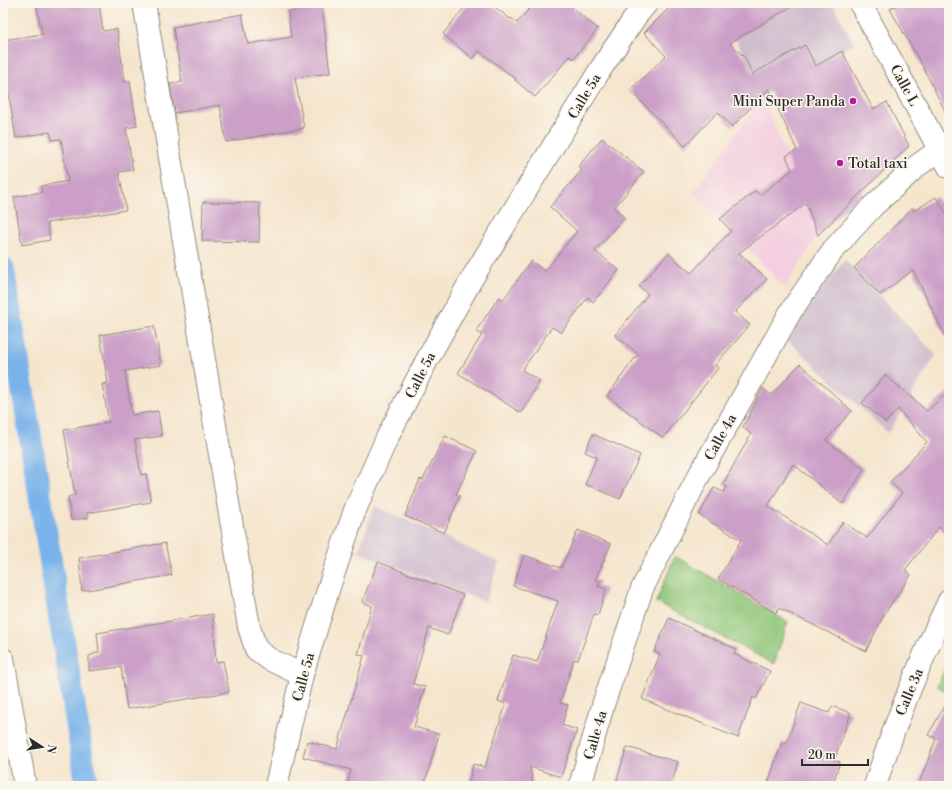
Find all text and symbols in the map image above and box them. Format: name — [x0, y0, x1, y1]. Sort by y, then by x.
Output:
street label: Calle L — [886, 62, 923, 109]
street label: Calle 5a — [564, 70, 606, 122]
place label: Mini Super Panda — [733, 93, 846, 111]
marker: Mini Super Panda — [848, 96, 858, 106]
place label: Total taxi — [848, 155, 908, 173]
marker: Total taxi — [835, 158, 845, 168]
street label: Calle 5a — [402, 348, 441, 402]
street label: Calle 4a — [701, 410, 741, 464]
street label: Calle 5a — [289, 650, 319, 704]
street label: Calle 3a — [892, 665, 928, 719]
street label: Calle 4a — [580, 708, 612, 762]
north arrow — [22, 727, 62, 767]
scale bar — [802, 741, 868, 767]
text: N — [43, 743, 59, 755]
text: 20 m — [808, 748, 836, 763]

